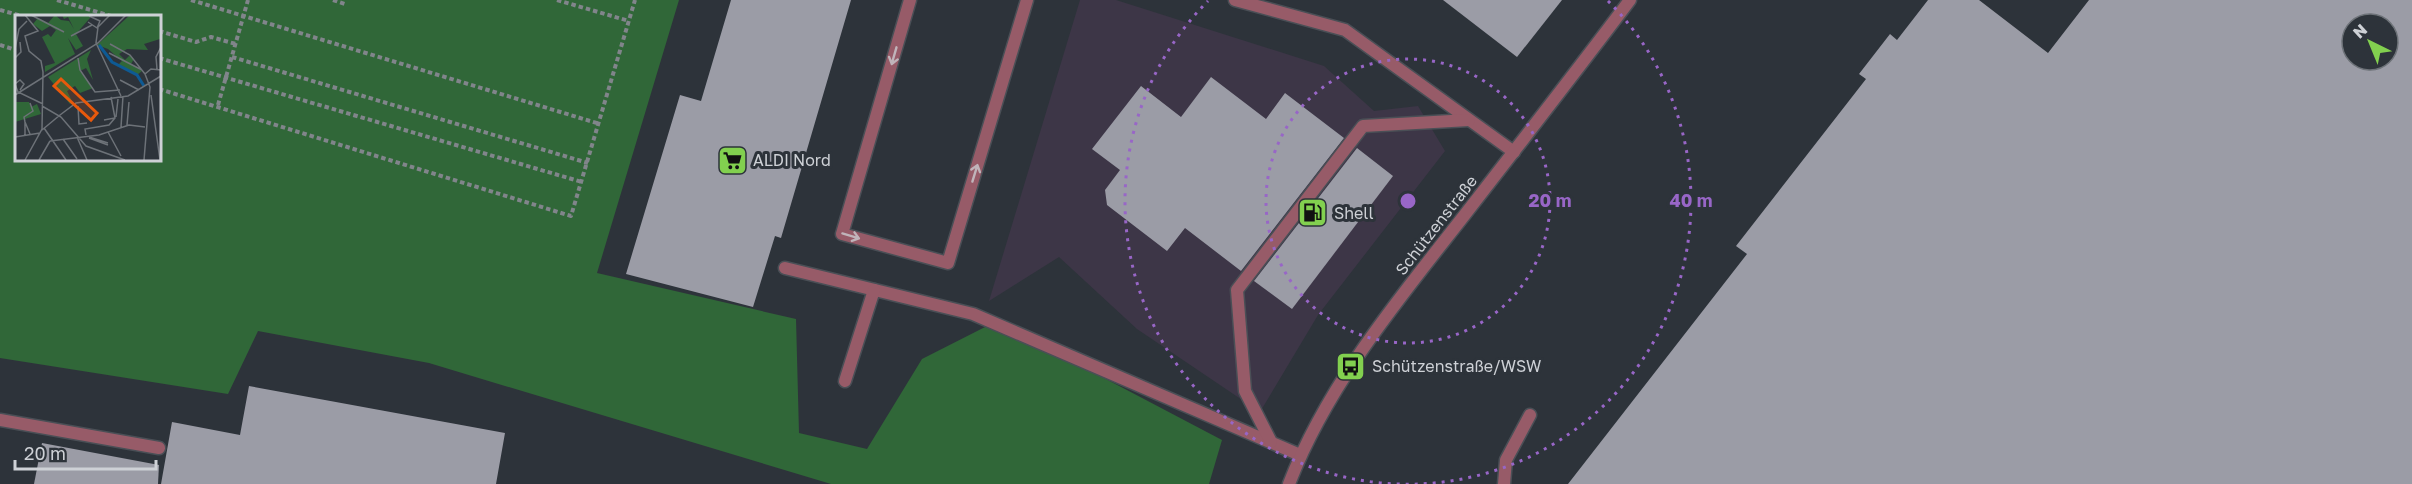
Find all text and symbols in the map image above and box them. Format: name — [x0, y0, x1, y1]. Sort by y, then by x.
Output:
north arrow — [2340, 12, 2400, 72]
inset map — [15, 15, 160, 160]
text: N — [2348, 20, 2371, 42]
one-way arrow — [888, 46, 899, 65]
supermarket icon: ALDI Nord — [716, 144, 748, 176]
place label: ALDI Nord — [753, 150, 831, 170]
one-way arrow — [970, 164, 981, 183]
street label: Schützenstraße — [1391, 171, 1481, 279]
text: 20 m — [1529, 189, 1571, 211]
text: 40 m — [1669, 189, 1713, 211]
centre of rings — [1398, 191, 1418, 211]
fuel station icon: Shell — [1297, 197, 1329, 229]
place label: Shell — [1334, 203, 1374, 223]
one-way arrow — [842, 231, 861, 242]
bus stop icon: Schützenstraße/WSW — [1335, 350, 1367, 382]
place label: Schützenstraße/WSW — [1372, 356, 1541, 376]
scale bar — [15, 433, 156, 471]
text: 20 m — [24, 442, 66, 464]

